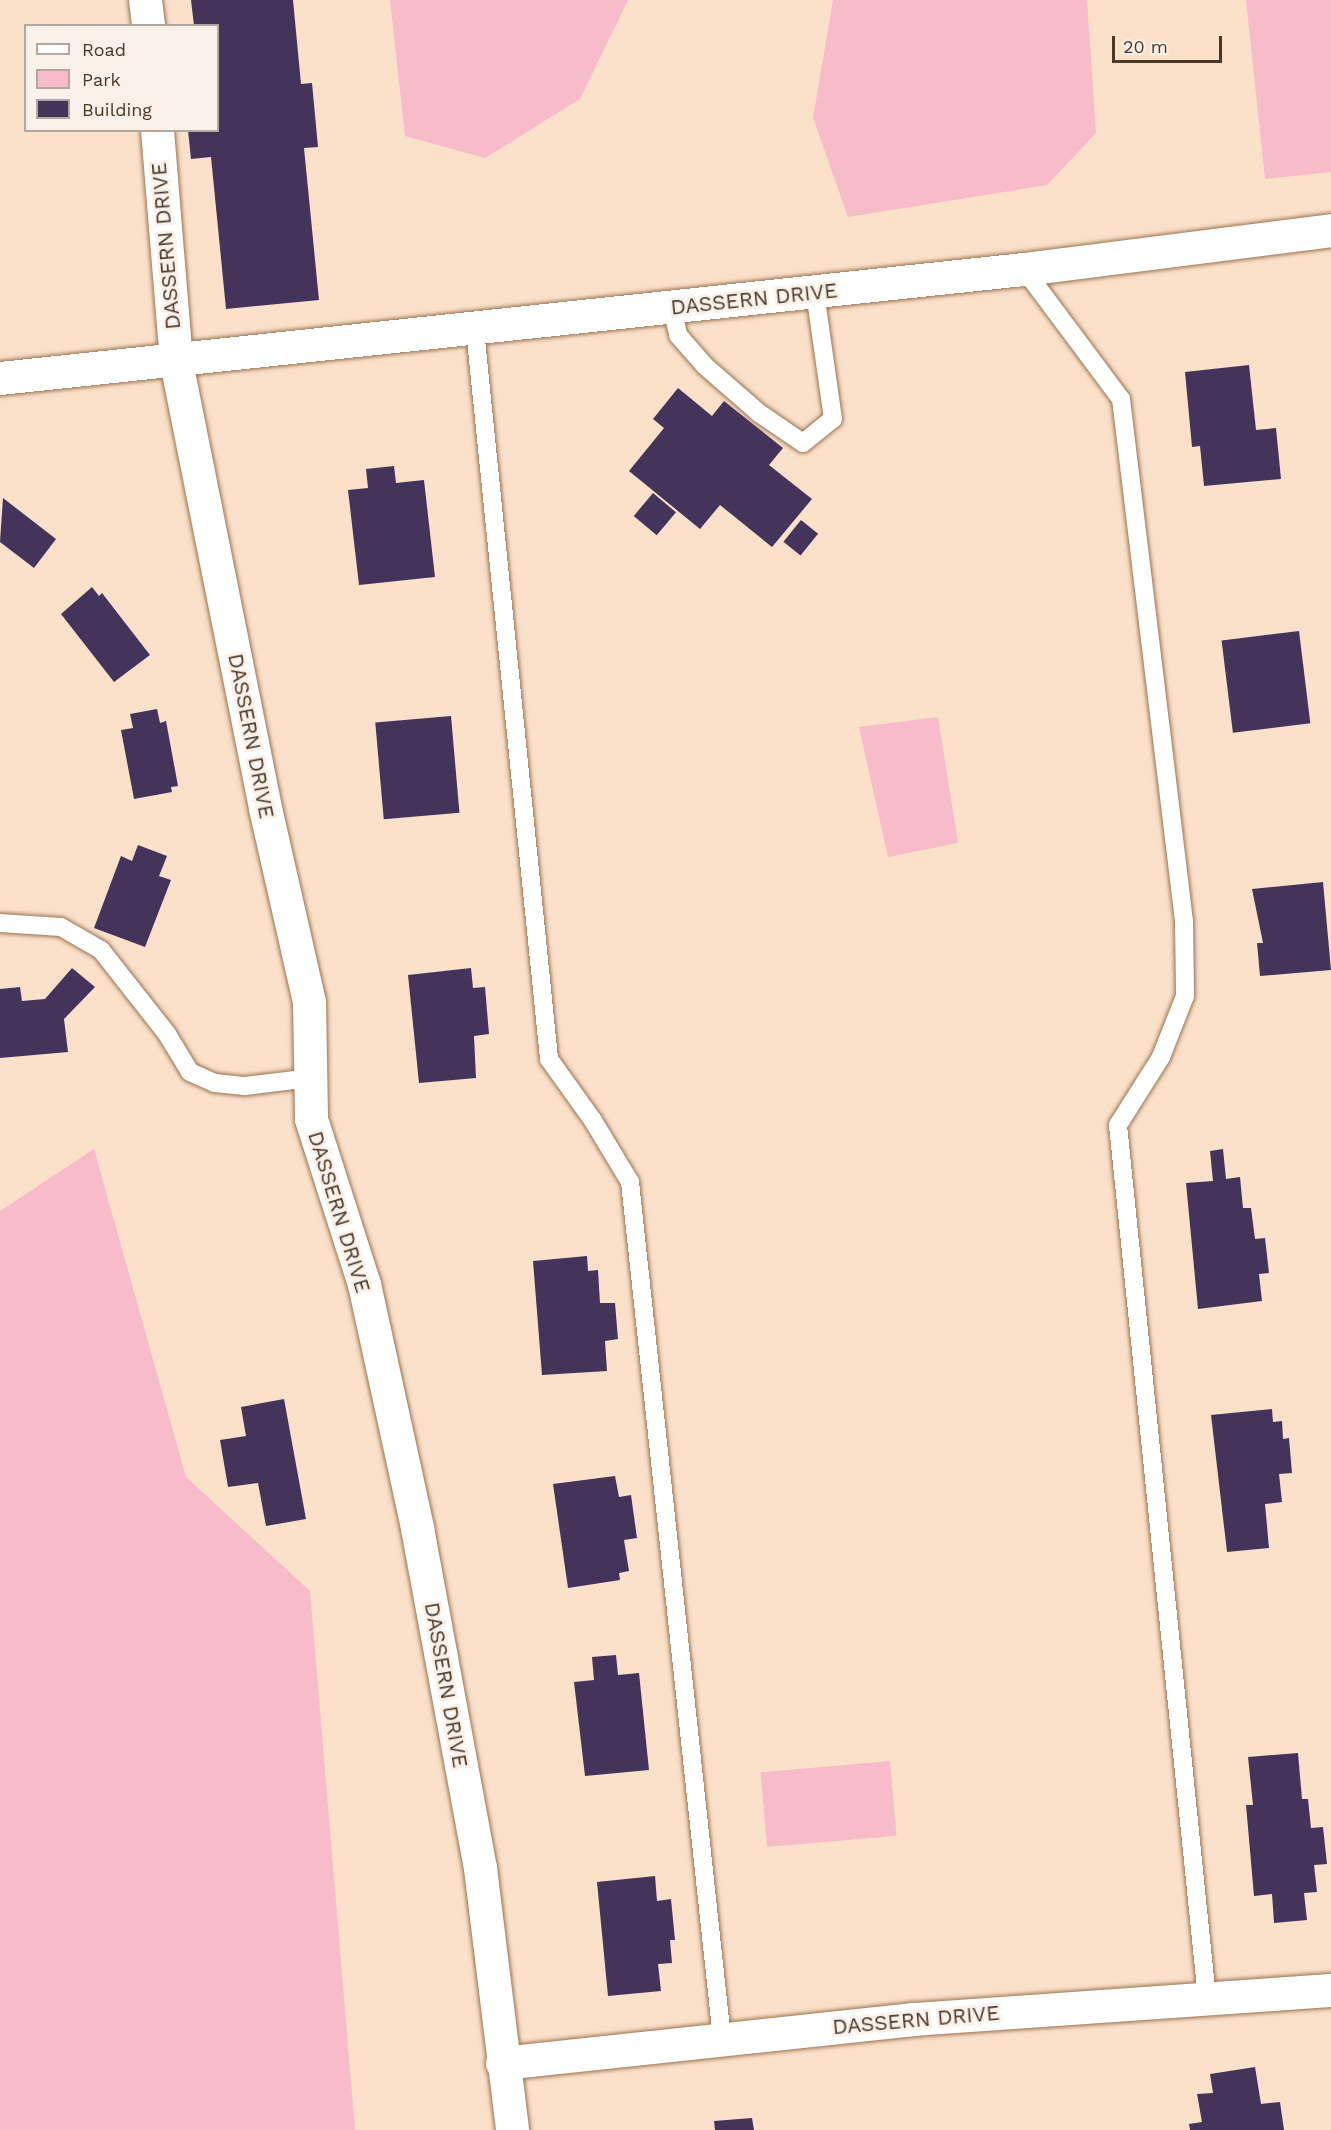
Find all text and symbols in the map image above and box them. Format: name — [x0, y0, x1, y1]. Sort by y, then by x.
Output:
legend — [24, 24, 219, 132]
scale bar — [1115, 24, 1224, 62]
text: 20 m — [1123, 36, 1168, 57]
text: Road — [82, 39, 126, 60]
text: Park — [82, 69, 121, 90]
text: Building — [82, 99, 152, 120]
street label: DASSERN DRIVE — [146, 161, 186, 331]
street label: DASSERN DRIVE — [669, 278, 839, 320]
street label: DASSERN DRIVE — [223, 651, 279, 821]
street label: DASSERN DRIVE — [302, 1128, 376, 1296]
street label: DASSERN DRIVE — [419, 1600, 473, 1770]
street label: DASSERN DRIVE — [831, 2000, 1001, 2040]

